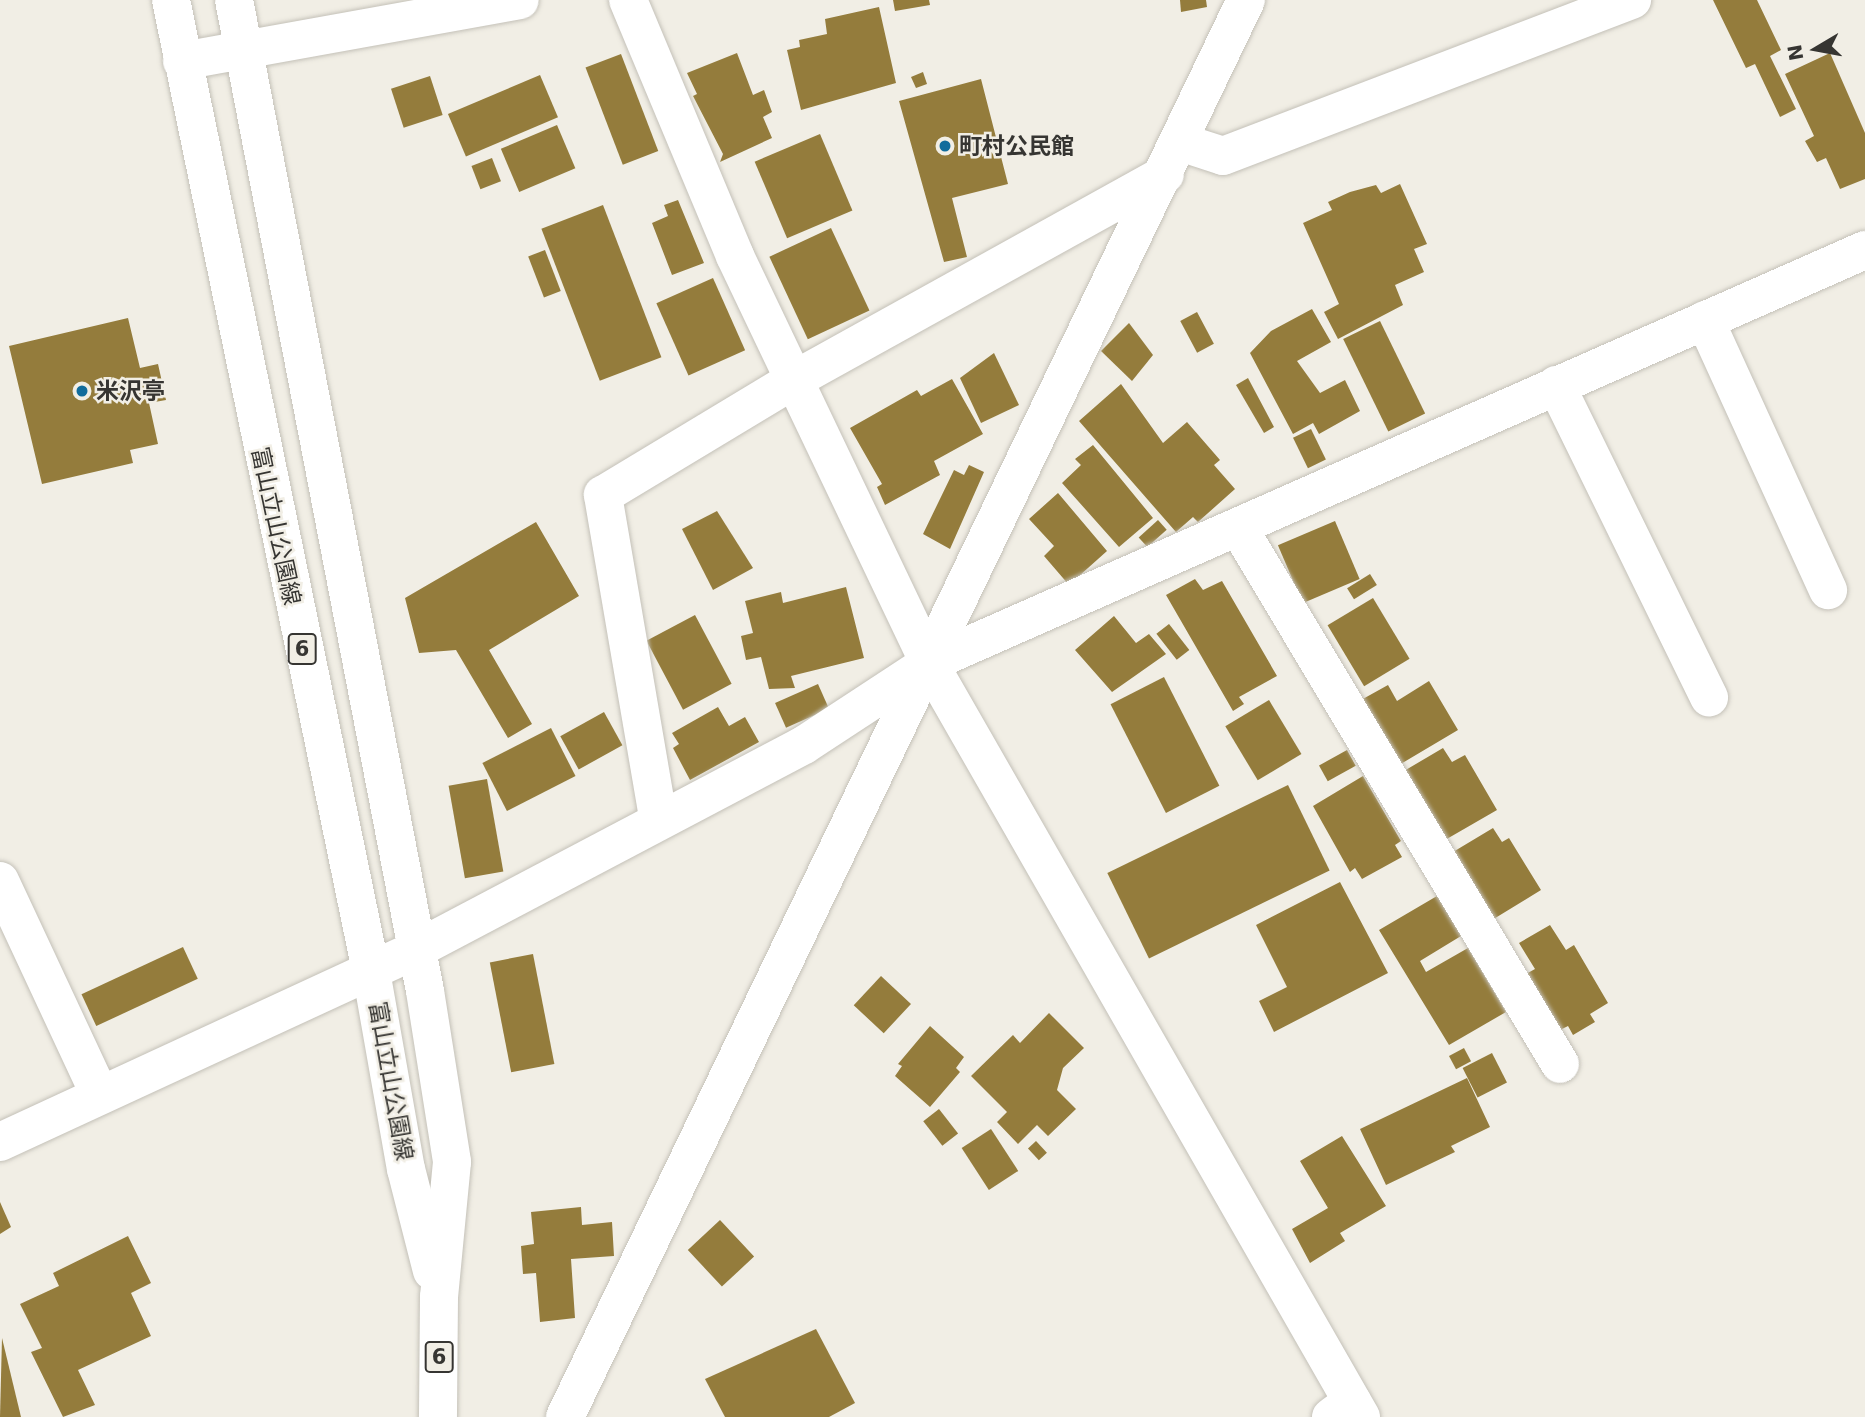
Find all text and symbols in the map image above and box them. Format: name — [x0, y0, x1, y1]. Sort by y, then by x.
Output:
north arrow — [1781, 14, 1851, 84]
text: N — [1783, 43, 1808, 62]
place label: 町村公民館 — [959, 132, 1074, 160]
marker: 町村公民館 — [937, 138, 953, 154]
place label: 米沢亭 — [96, 377, 165, 405]
marker: 米沢亭 — [74, 383, 90, 399]
street label: 富山立山公園線 — [246, 444, 306, 608]
road number: 6 — [286, 632, 318, 666]
street label: 富山立山公園線 — [363, 999, 419, 1163]
road number: 6 — [423, 1340, 455, 1374]

